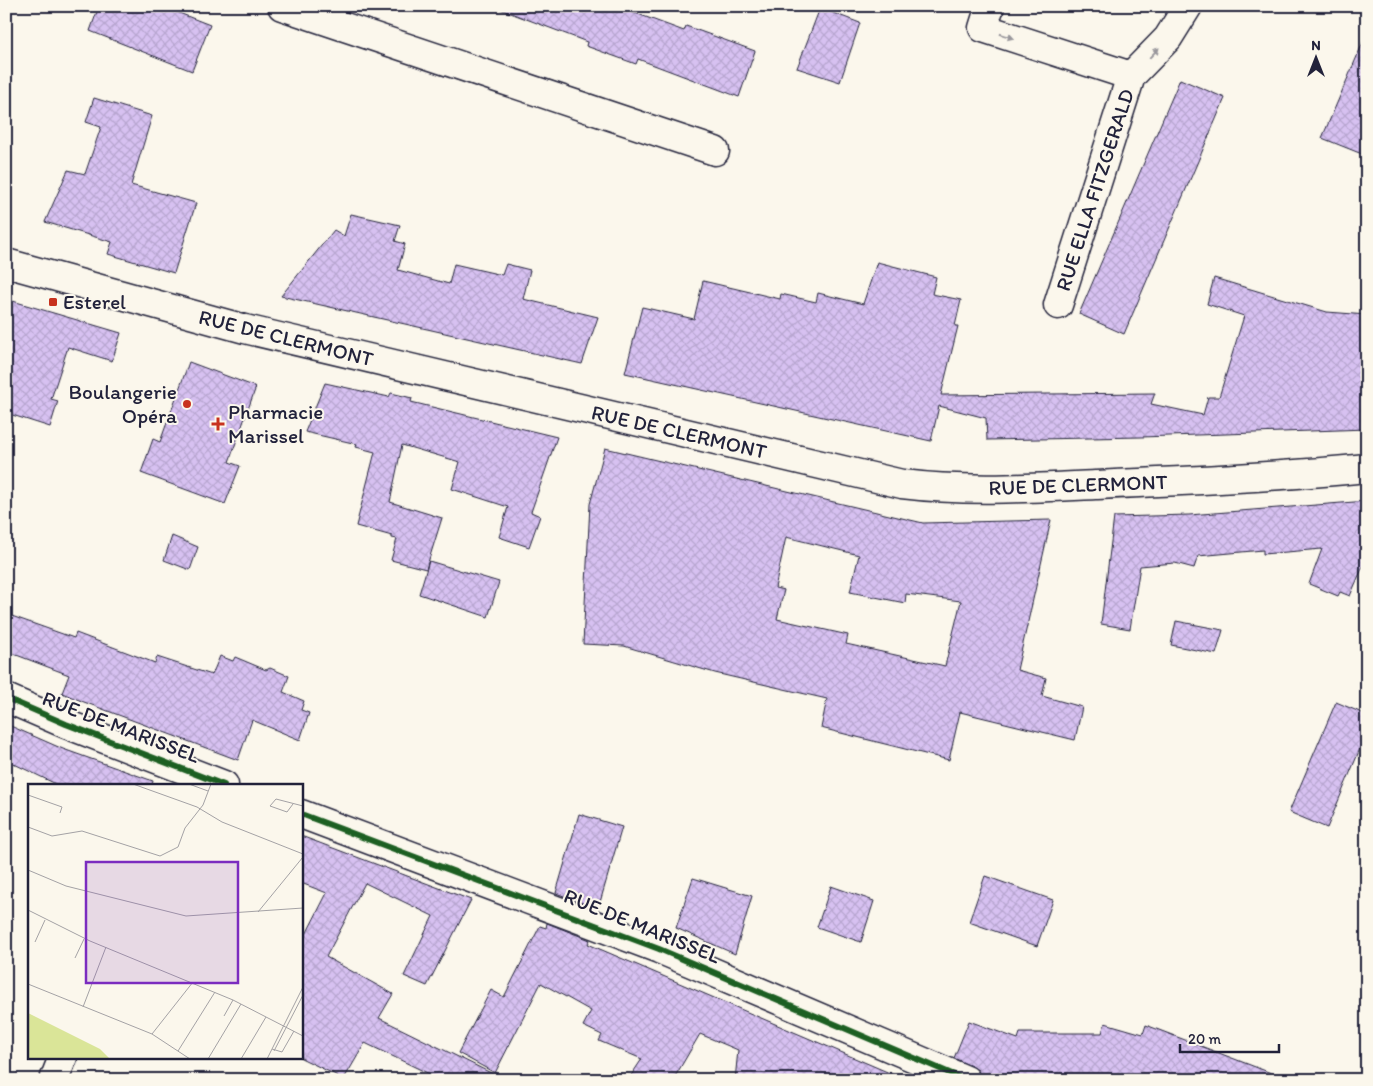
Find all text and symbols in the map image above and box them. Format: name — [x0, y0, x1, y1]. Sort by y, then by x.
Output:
north arrow — [1290, 32, 1340, 82]
one-way arrow — [1000, 33, 1015, 40]
text: N — [1311, 37, 1321, 54]
one-way arrow — [1148, 47, 1160, 59]
street label: RUE ELLA FITZGERALD — [1050, 85, 1139, 294]
place label: Esterel — [63, 289, 126, 314]
marker: Esterel — [47, 296, 59, 308]
street label: RUE DE CLERMONT — [196, 304, 376, 371]
place label: Boulangerie Opéra — [69, 379, 177, 428]
marker: Boulangerie Opéra — [181, 398, 193, 410]
place label: Pharmacie Marissel — [228, 399, 323, 448]
street label: RUE DE CLERMONT — [589, 399, 769, 464]
marker: Pharmacie Marissel — [212, 418, 224, 430]
street label: RUE DE CLERMONT — [988, 469, 1168, 500]
street label: RUE DE MARISSEL — [39, 685, 204, 768]
inset map — [28, 784, 302, 1058]
street label: RUE DE MARISSEL — [560, 883, 724, 968]
scale bar — [1180, 1021, 1279, 1053]
text: 20 m — [1188, 1030, 1222, 1048]

